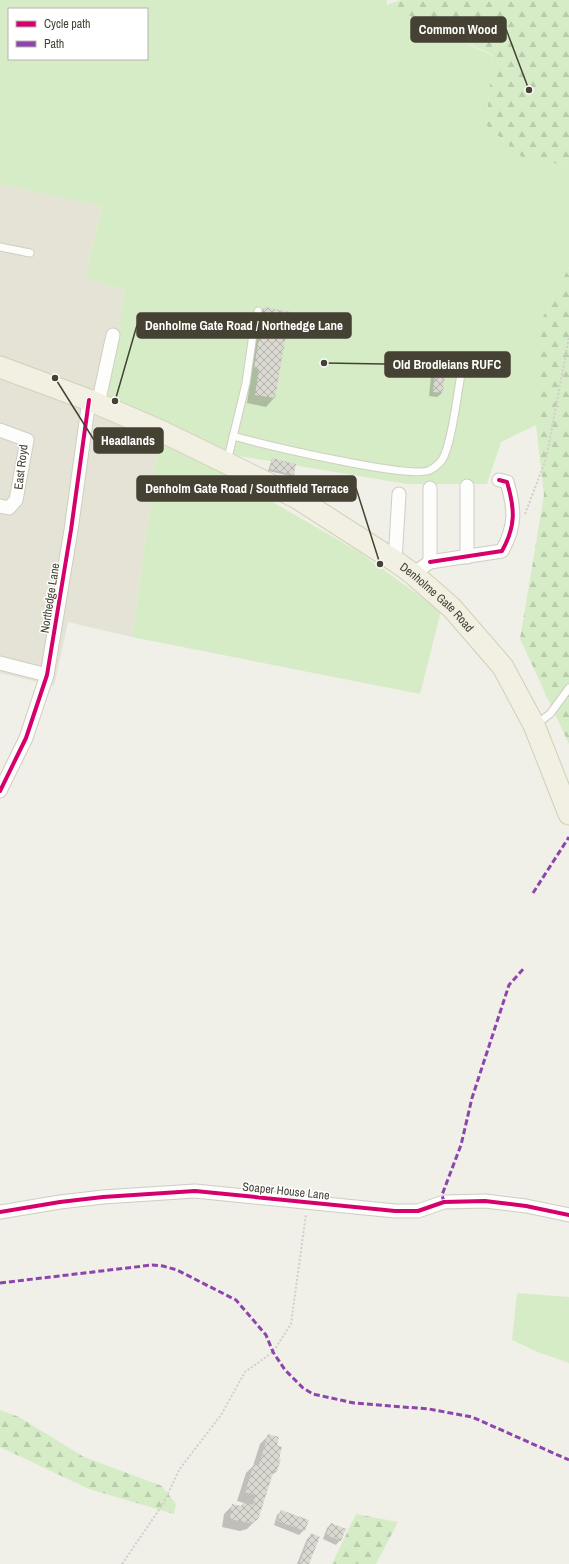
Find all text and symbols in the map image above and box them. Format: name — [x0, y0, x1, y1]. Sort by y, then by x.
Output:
legend — [8, 8, 148, 60]
text: Cycle path — [44, 16, 91, 32]
callout: Common Wood — [411, 17, 506, 42]
text: Common Wood — [419, 21, 497, 38]
text: Path — [44, 36, 64, 52]
callout: Denholme Gate Road / Northedge Lane — [137, 313, 351, 338]
text: Denholme Gate Road / Northedge Lane — [145, 317, 343, 334]
callout: Old Brodleians RUFC — [385, 352, 510, 377]
text: Old Brodleians RUFC — [393, 356, 501, 373]
callout: Headlands — [94, 428, 163, 453]
text: Headlands — [101, 432, 155, 449]
street label: East Royd — [10, 443, 32, 491]
callout: Denholm Gate Road / Southfield Terrace — [137, 476, 356, 501]
text: Denholm Gate Road / Southfield Terrace — [145, 480, 349, 497]
street label: Denholme Gate Road — [397, 559, 477, 635]
street label: Northedge Lane — [37, 562, 63, 634]
street label: Soaper House Lane — [242, 1178, 330, 1204]

